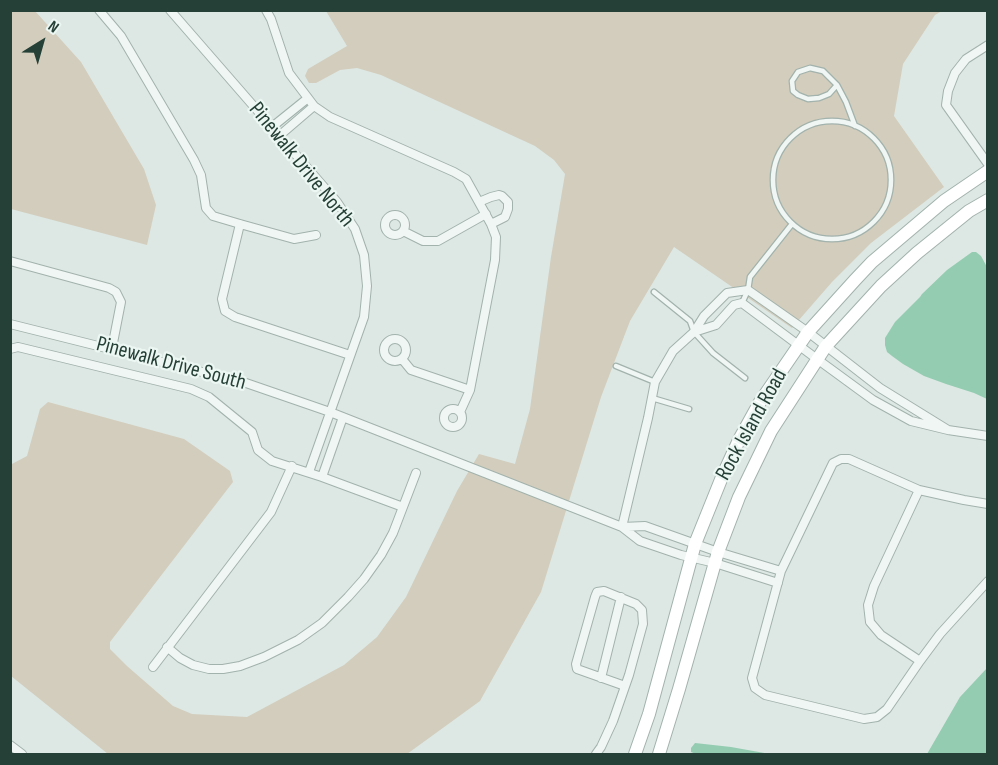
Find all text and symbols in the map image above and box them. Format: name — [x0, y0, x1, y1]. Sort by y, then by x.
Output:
north arrow — [12, 12, 72, 72]
text: N — [44, 17, 62, 37]
street label: Pinewalk Drive North — [243, 97, 359, 233]
street label: Pinewalk Drive South — [93, 331, 249, 397]
street label: Rock Island Road — [711, 365, 793, 485]

